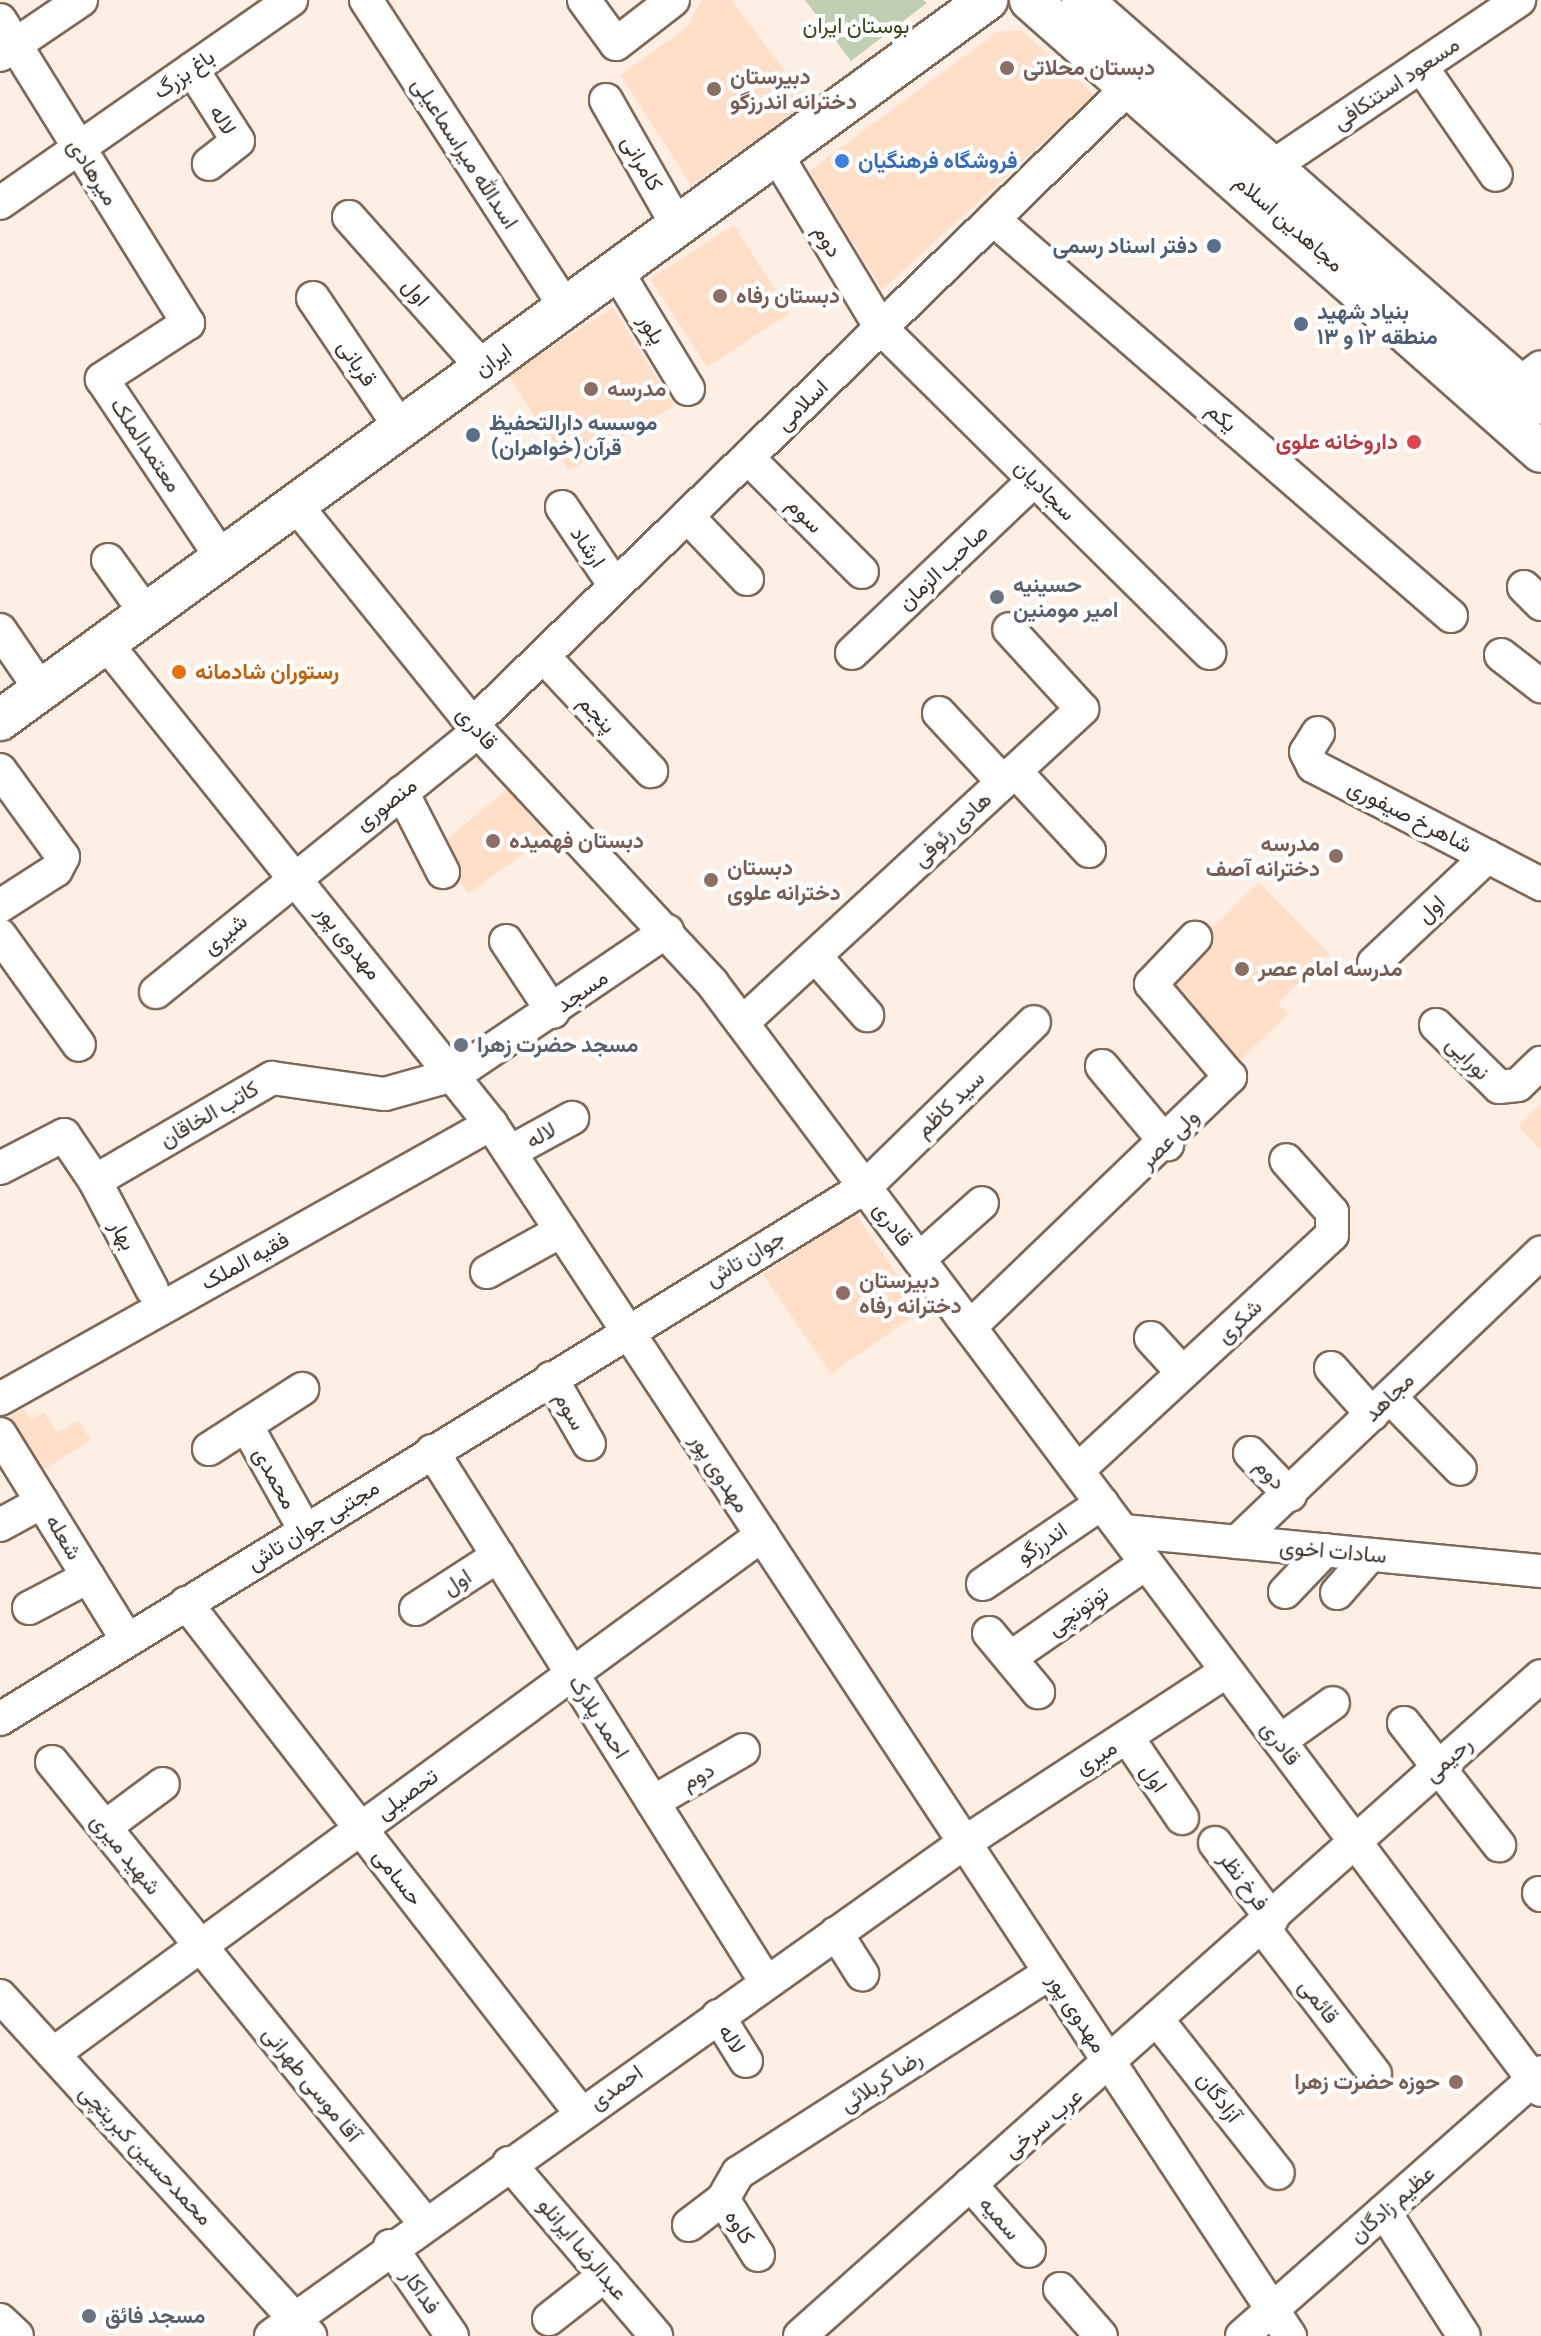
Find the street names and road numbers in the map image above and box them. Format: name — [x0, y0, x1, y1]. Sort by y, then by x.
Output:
street label: مسعود استنکافی — [1328, 31, 1464, 135]
street label: باغ بزرگ — [148, 43, 220, 105]
street label: اسدالله میراسماعیلی — [406, 72, 524, 234]
street label: لاله — [204, 100, 242, 140]
street label: کامرانی — [616, 130, 668, 196]
street label: میرهادی — [62, 133, 124, 211]
street label: مجاهدین اسلام — [1229, 168, 1349, 278]
street label: دوم — [808, 220, 848, 262]
street label: اول — [397, 272, 435, 312]
street label: پلور — [633, 309, 671, 349]
street label: قربانی — [332, 335, 382, 391]
street label: ایران — [469, 338, 517, 382]
street label: اسلامی — [770, 374, 834, 436]
street label: معتمدالملک — [105, 393, 187, 497]
street label: یکم — [1201, 397, 1243, 437]
street label: سجادیان — [1009, 454, 1081, 526]
street label: سوم — [781, 491, 829, 539]
street label: صاحب الزمان — [892, 518, 994, 616]
street label: ارشاد — [565, 521, 611, 573]
street label: پنجم — [573, 689, 621, 739]
street label: قادرى — [451, 701, 503, 755]
street label: منصوری — [350, 772, 422, 836]
street label: شاهرخ صیفوری — [1343, 773, 1477, 859]
street label: هادی رئوفی — [907, 786, 997, 872]
street label: اول — [1411, 889, 1451, 929]
street label: مهدوی پور — [311, 899, 387, 985]
street label: شیری — [197, 908, 253, 960]
street label: مسجد — [551, 964, 613, 1018]
street label: نورایی — [1441, 1031, 1495, 1085]
street label: سید کاظم — [910, 1065, 990, 1143]
street label: کاتب الخاقان — [155, 1075, 263, 1153]
street label: ولی عصر — [1134, 1104, 1204, 1174]
street label: لاله — [521, 1116, 561, 1154]
street label: قادرى — [868, 1196, 918, 1252]
street label: بهار — [104, 1215, 142, 1255]
street label: جوان تاش — [701, 1224, 789, 1292]
street label: فقیه الملک — [196, 1226, 294, 1296]
street label: شکری — [1211, 1293, 1267, 1349]
street label: مجاهد — [1358, 1367, 1420, 1427]
street label: سوم — [549, 1387, 591, 1435]
street label: مهدوی پور — [685, 1428, 755, 1518]
street label: محمدی — [247, 1442, 303, 1514]
street label: دوم — [1249, 1453, 1291, 1495]
street label: مجتبی جوان تاش — [242, 1474, 384, 1576]
street label: شعله — [40, 1509, 88, 1565]
street label: اندرزگو — [1012, 1517, 1072, 1569]
street label: سادات اخوی — [1278, 1533, 1388, 1569]
street label: اول — [438, 1563, 476, 1601]
street label: توتونچی — [1042, 1581, 1114, 1641]
street label: احمد پلارک — [563, 1670, 635, 1764]
street label: قادرى — [1256, 1715, 1306, 1771]
street label: رحیمی — [1418, 1731, 1478, 1787]
street label: میری — [1070, 1734, 1122, 1780]
street label: دوم — [677, 1756, 719, 1796]
street label: اول — [1135, 1759, 1173, 1797]
street label: تحصیلی — [371, 1763, 443, 1825]
street label: شهید میری — [85, 1808, 167, 1900]
street label: حسامی — [367, 1843, 429, 1911]
street label: فرخ نظر — [1213, 1846, 1275, 1916]
street label: مهدوی پور — [1042, 1968, 1112, 2058]
street label: قائمی — [1293, 1973, 1345, 2029]
street label: لاله — [713, 2019, 751, 2059]
street label: آقا موسی طهرانی — [257, 2021, 367, 2147]
street label: رضا کربلائی — [835, 2045, 927, 2117]
street label: احمدی — [584, 2059, 648, 2115]
street label: آزادگان — [1191, 2066, 1247, 2128]
street label: محمدحسین کبریتچی — [74, 2079, 218, 2231]
street label: عرب سرخی — [998, 2082, 1088, 2164]
street label: عظیم زادگان — [1344, 2160, 1440, 2248]
street label: سمیه — [974, 2191, 1026, 2245]
street label: عبدالرضا ایرانلو — [533, 2192, 633, 2306]
street label: کاوه — [719, 2205, 761, 2249]
street label: فداکار — [396, 2263, 446, 2319]

